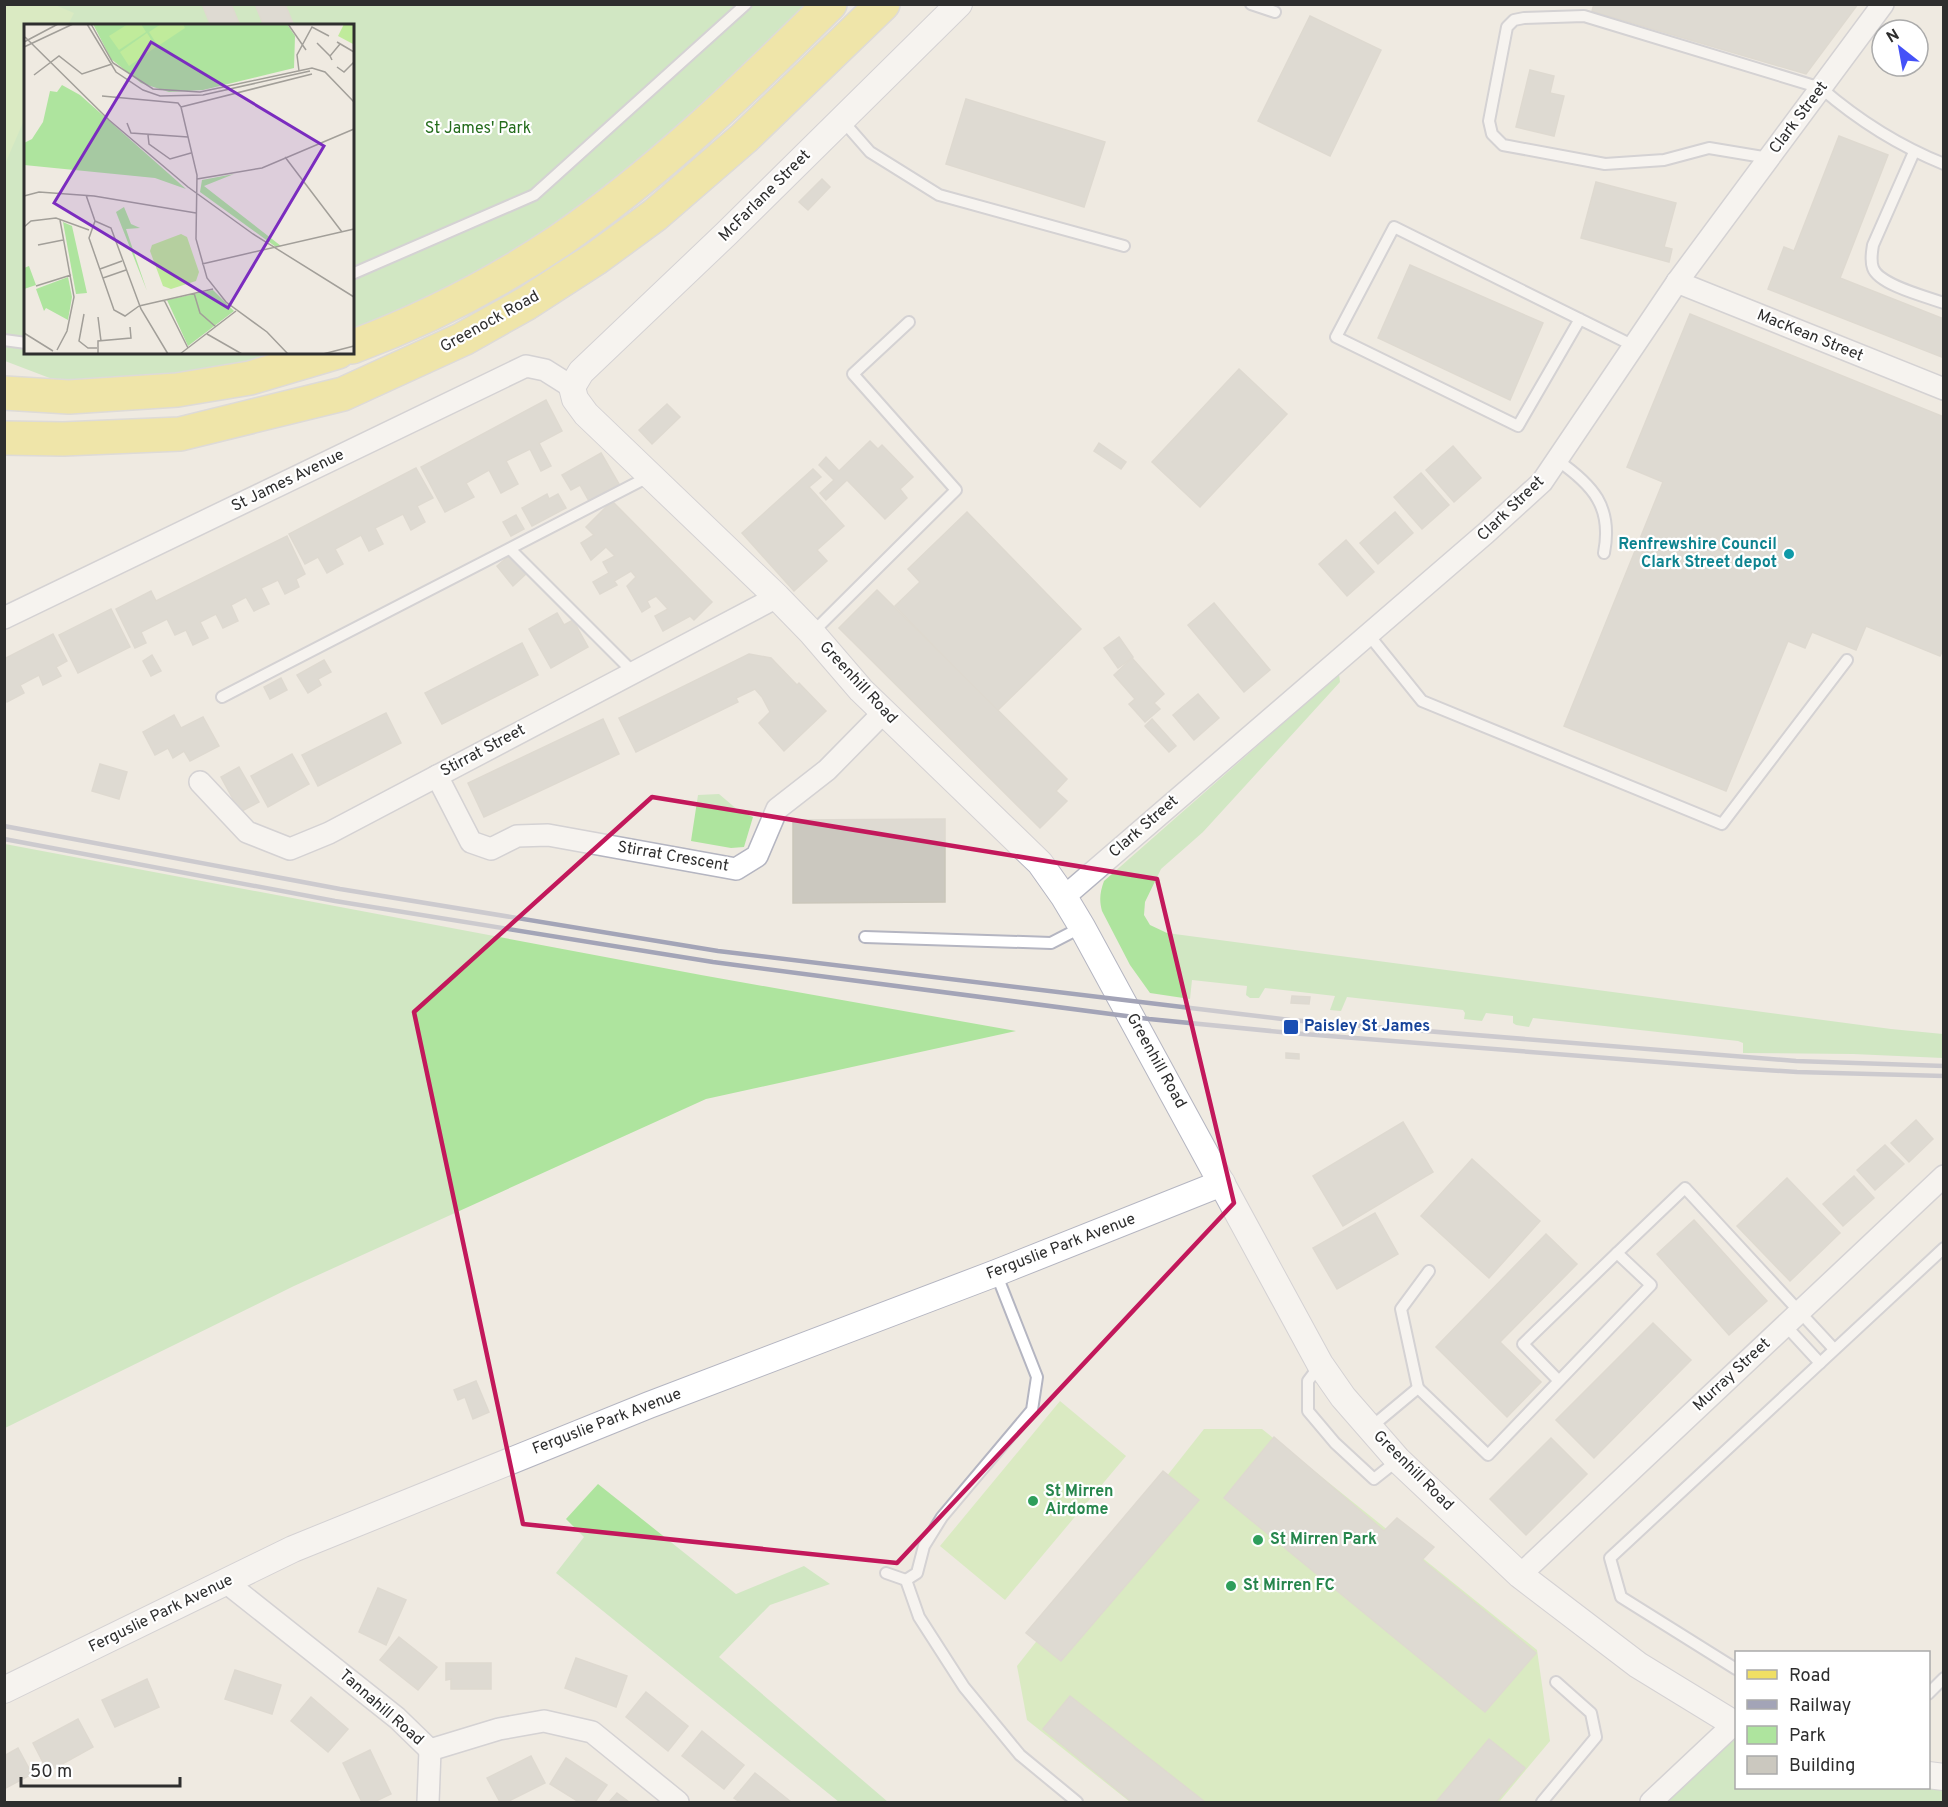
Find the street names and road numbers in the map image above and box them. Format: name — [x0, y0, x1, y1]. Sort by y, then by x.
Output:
street label: Clark Street — [1765, 78, 1833, 158]
street label: McFarlane Street — [715, 146, 815, 246]
street label: Greenock Road — [437, 287, 543, 357]
street label: MacKean Street — [1754, 306, 1866, 366]
street label: St James Avenue — [228, 445, 348, 517]
street label: Clark Street — [1473, 472, 1549, 546]
street label: Greenhill Road — [815, 638, 901, 728]
street label: Stirrat Street — [437, 720, 529, 782]
street label: Clark Street — [1105, 791, 1183, 863]
street label: Stirrat Crescent — [616, 837, 730, 877]
street label: Greenhill Road — [1122, 1010, 1190, 1112]
street label: Ferguslie Park Avenue — [984, 1209, 1138, 1285]
street label: Murray Street — [1689, 1334, 1775, 1416]
street label: Ferguslie Park Avenue — [530, 1384, 684, 1460]
street label: Greenhill Road — [1369, 1427, 1457, 1515]
street label: Ferguslie Park Avenue — [86, 1570, 236, 1658]
street label: Tannahill Road — [334, 1666, 428, 1750]

